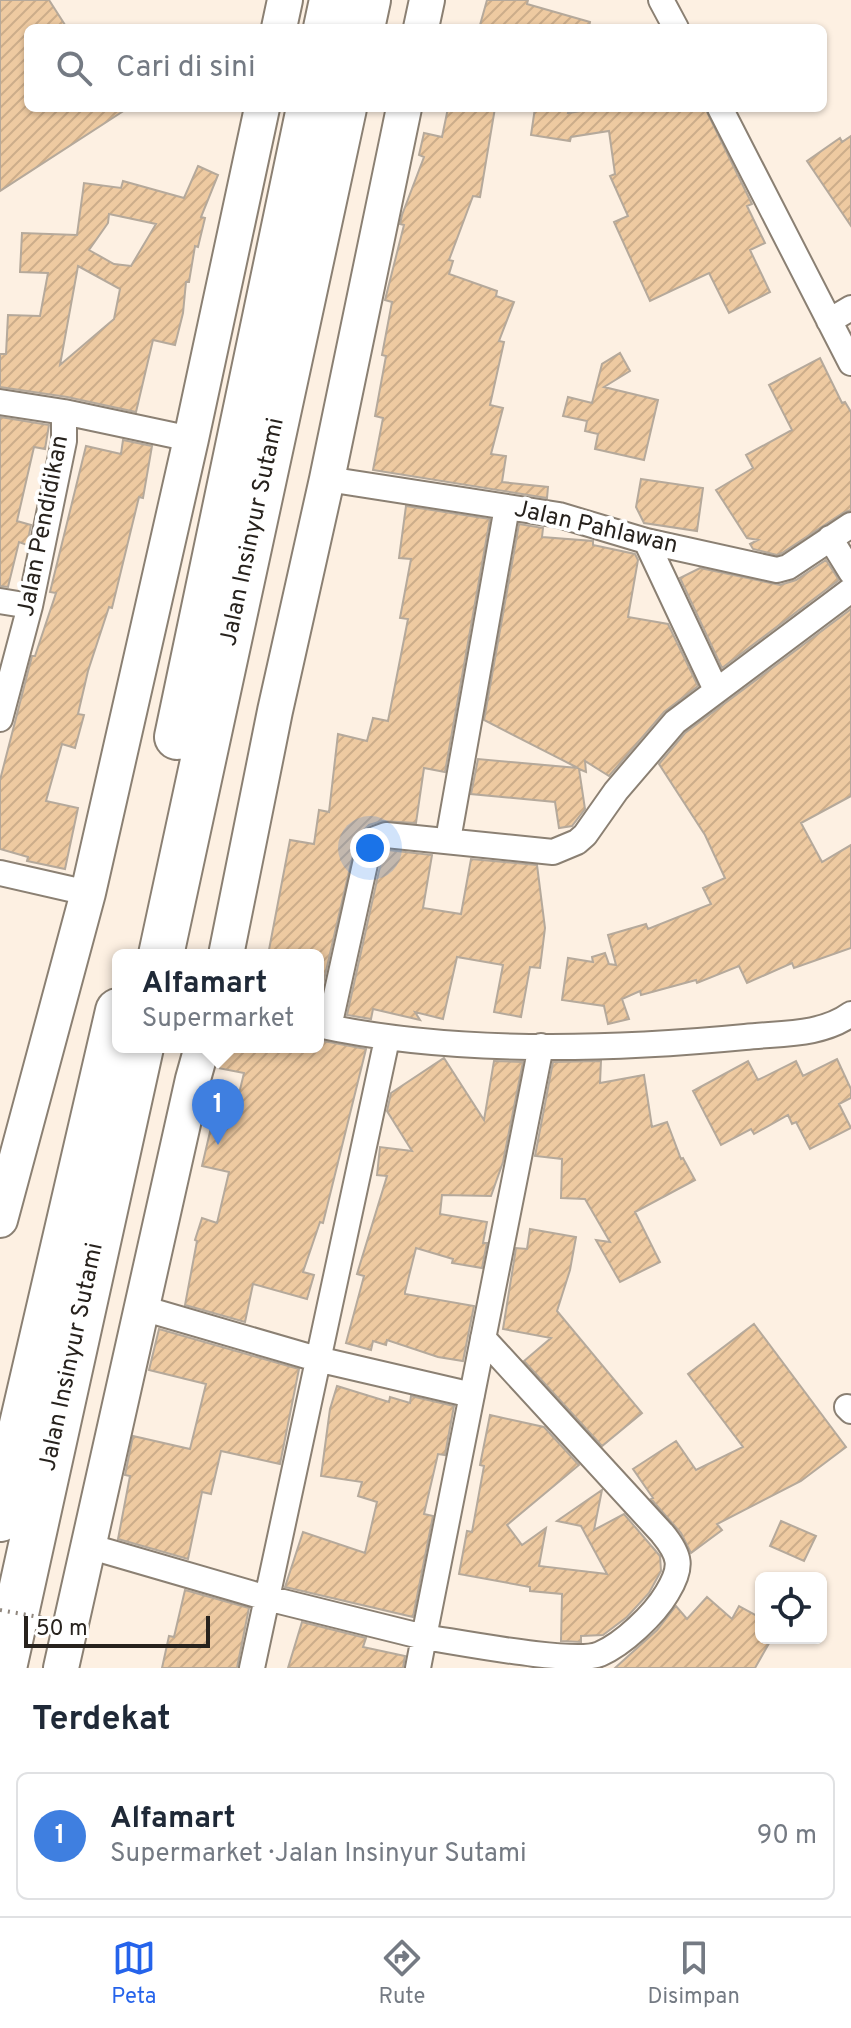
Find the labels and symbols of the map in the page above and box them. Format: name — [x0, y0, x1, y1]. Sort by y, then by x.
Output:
street label: Jalan Insinyur Sutami — [214, 415, 292, 649]
street label: Jalan Pendidikan — [12, 433, 76, 619]
street label: Jalan Pahlawan — [511, 495, 681, 561]
your location — [350, 828, 390, 868]
pin: 1 — [192, 1079, 244, 1145]
street label: Jalan Insinyur Sutami — [33, 1240, 111, 1474]
scale bar — [24, 1612, 210, 1648]

